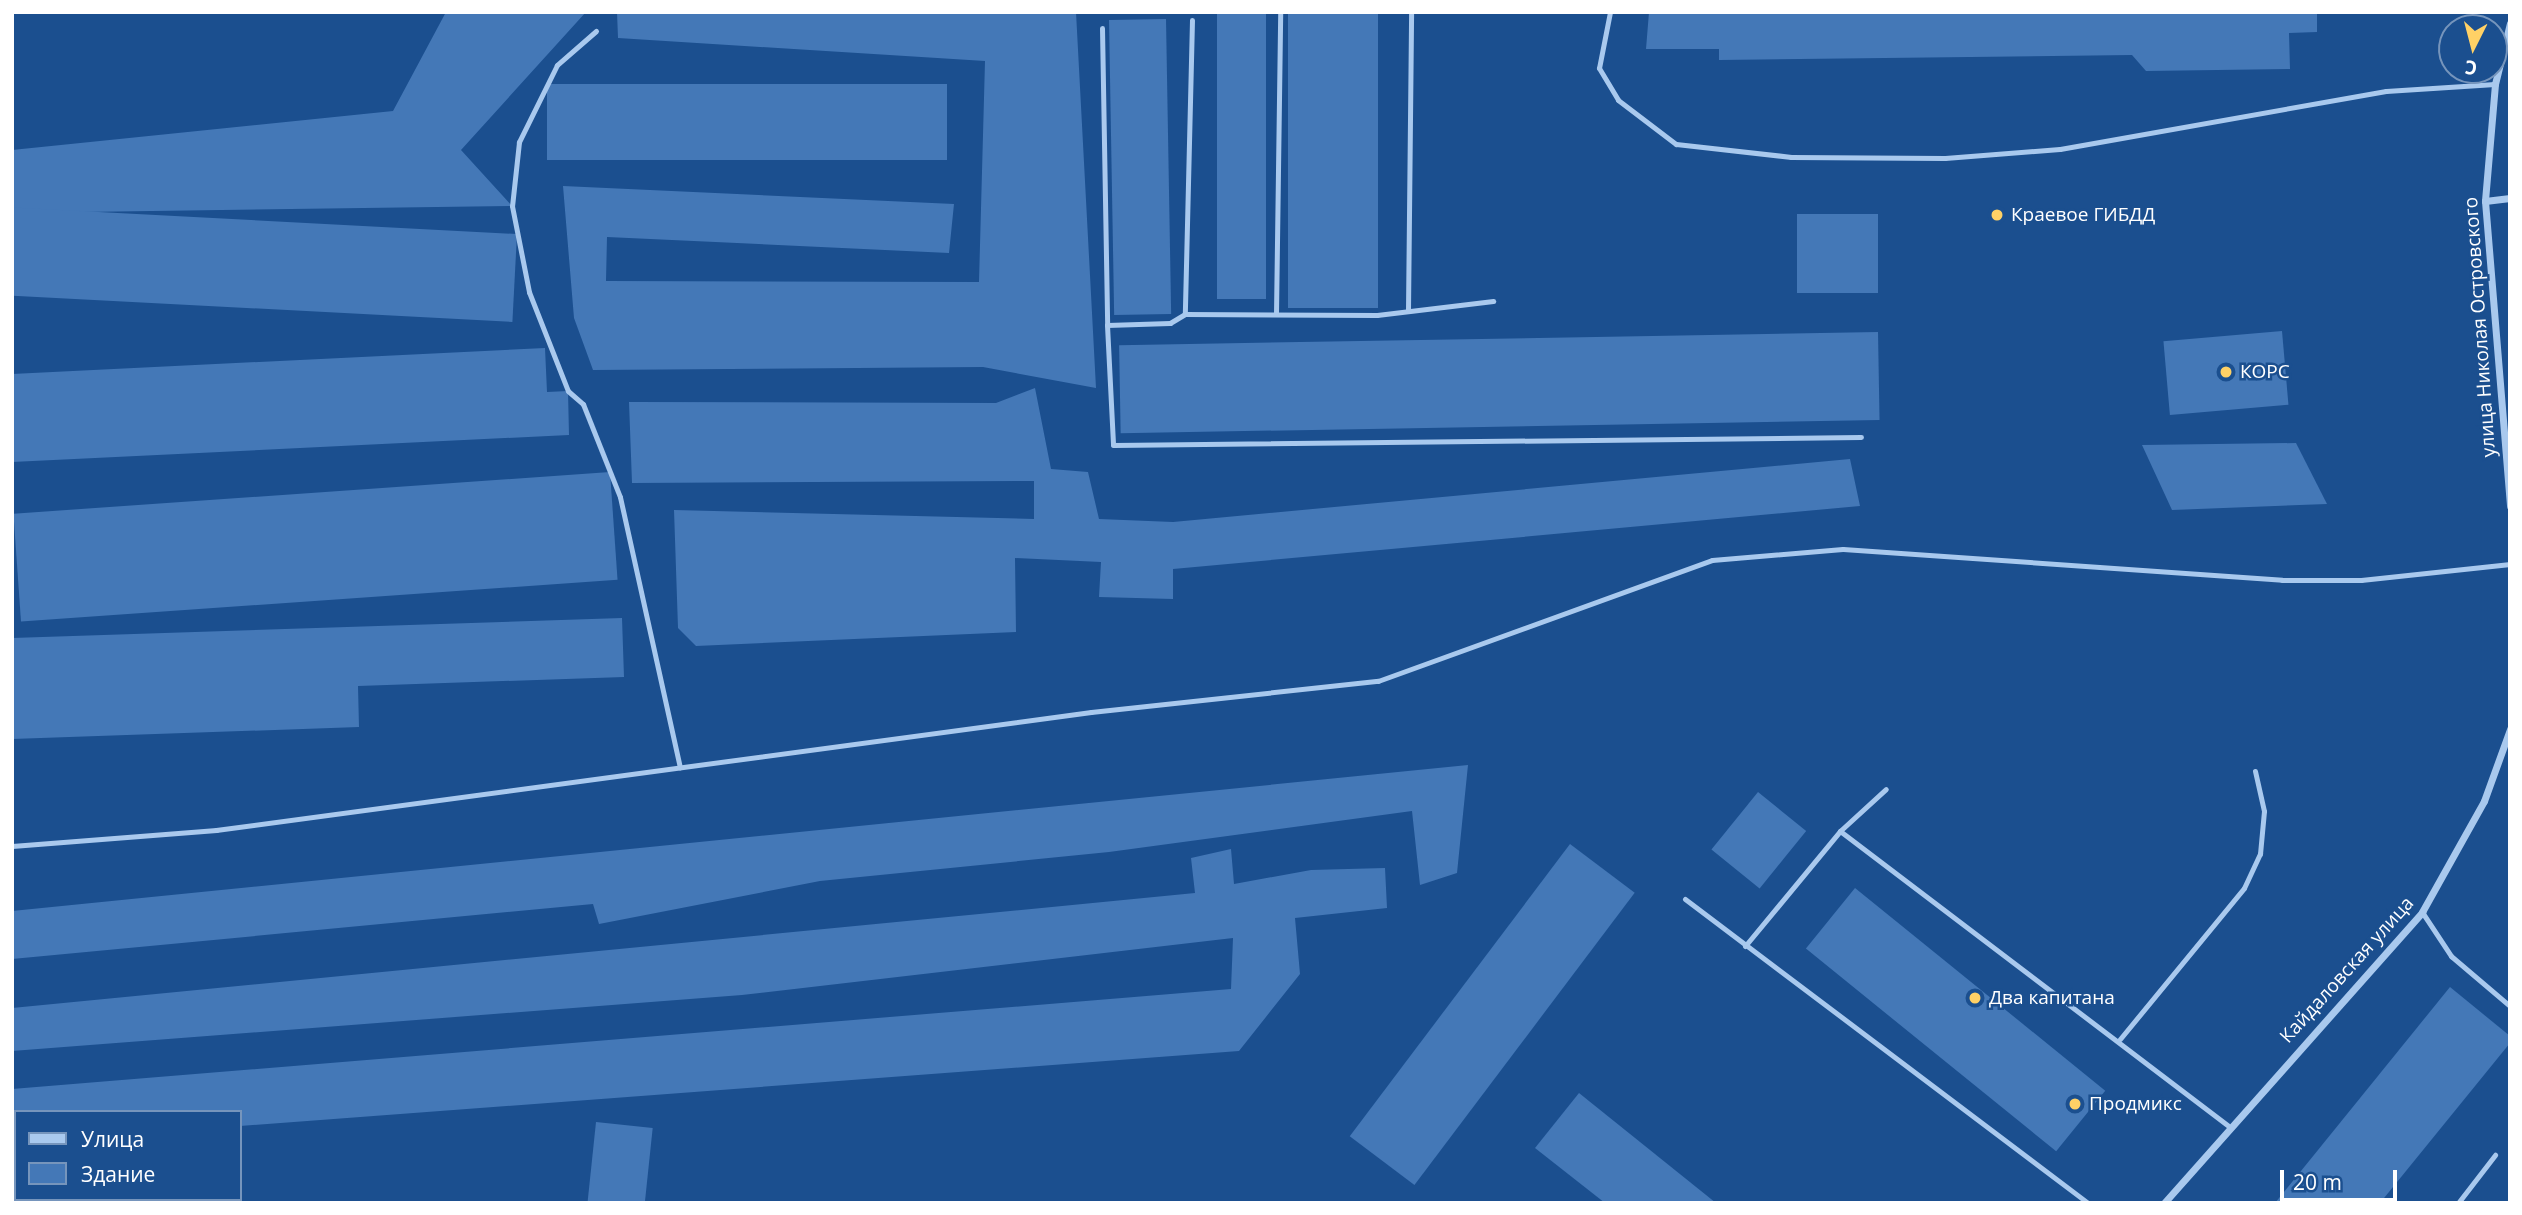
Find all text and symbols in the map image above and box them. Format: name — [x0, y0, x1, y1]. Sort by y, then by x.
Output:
north arrow — [2438, 14, 2508, 84]
text: С — [2464, 54, 2478, 81]
street label: улица Николая Островского — [2460, 196, 2500, 458]
place label: Краевое ГИБДД — [2011, 204, 2155, 226]
marker: Краевое ГИБДД — [1989, 207, 2005, 223]
place label: КОРС — [2240, 361, 2290, 383]
marker: КОРС — [2218, 364, 2234, 380]
street label: Кайдаловская улица — [2275, 892, 2419, 1048]
place label: Два капитана — [1989, 987, 2115, 1009]
marker: Два капитана — [1967, 990, 1983, 1006]
place label: Продмикс — [2089, 1093, 2182, 1115]
marker: Продмикс — [2067, 1096, 2083, 1112]
legend — [14, 1110, 242, 1201]
text: Улица — [81, 1125, 144, 1153]
scale bar — [2284, 1156, 2401, 1200]
text: Здание — [81, 1160, 155, 1188]
text: 20 m — [2293, 1168, 2342, 1196]

